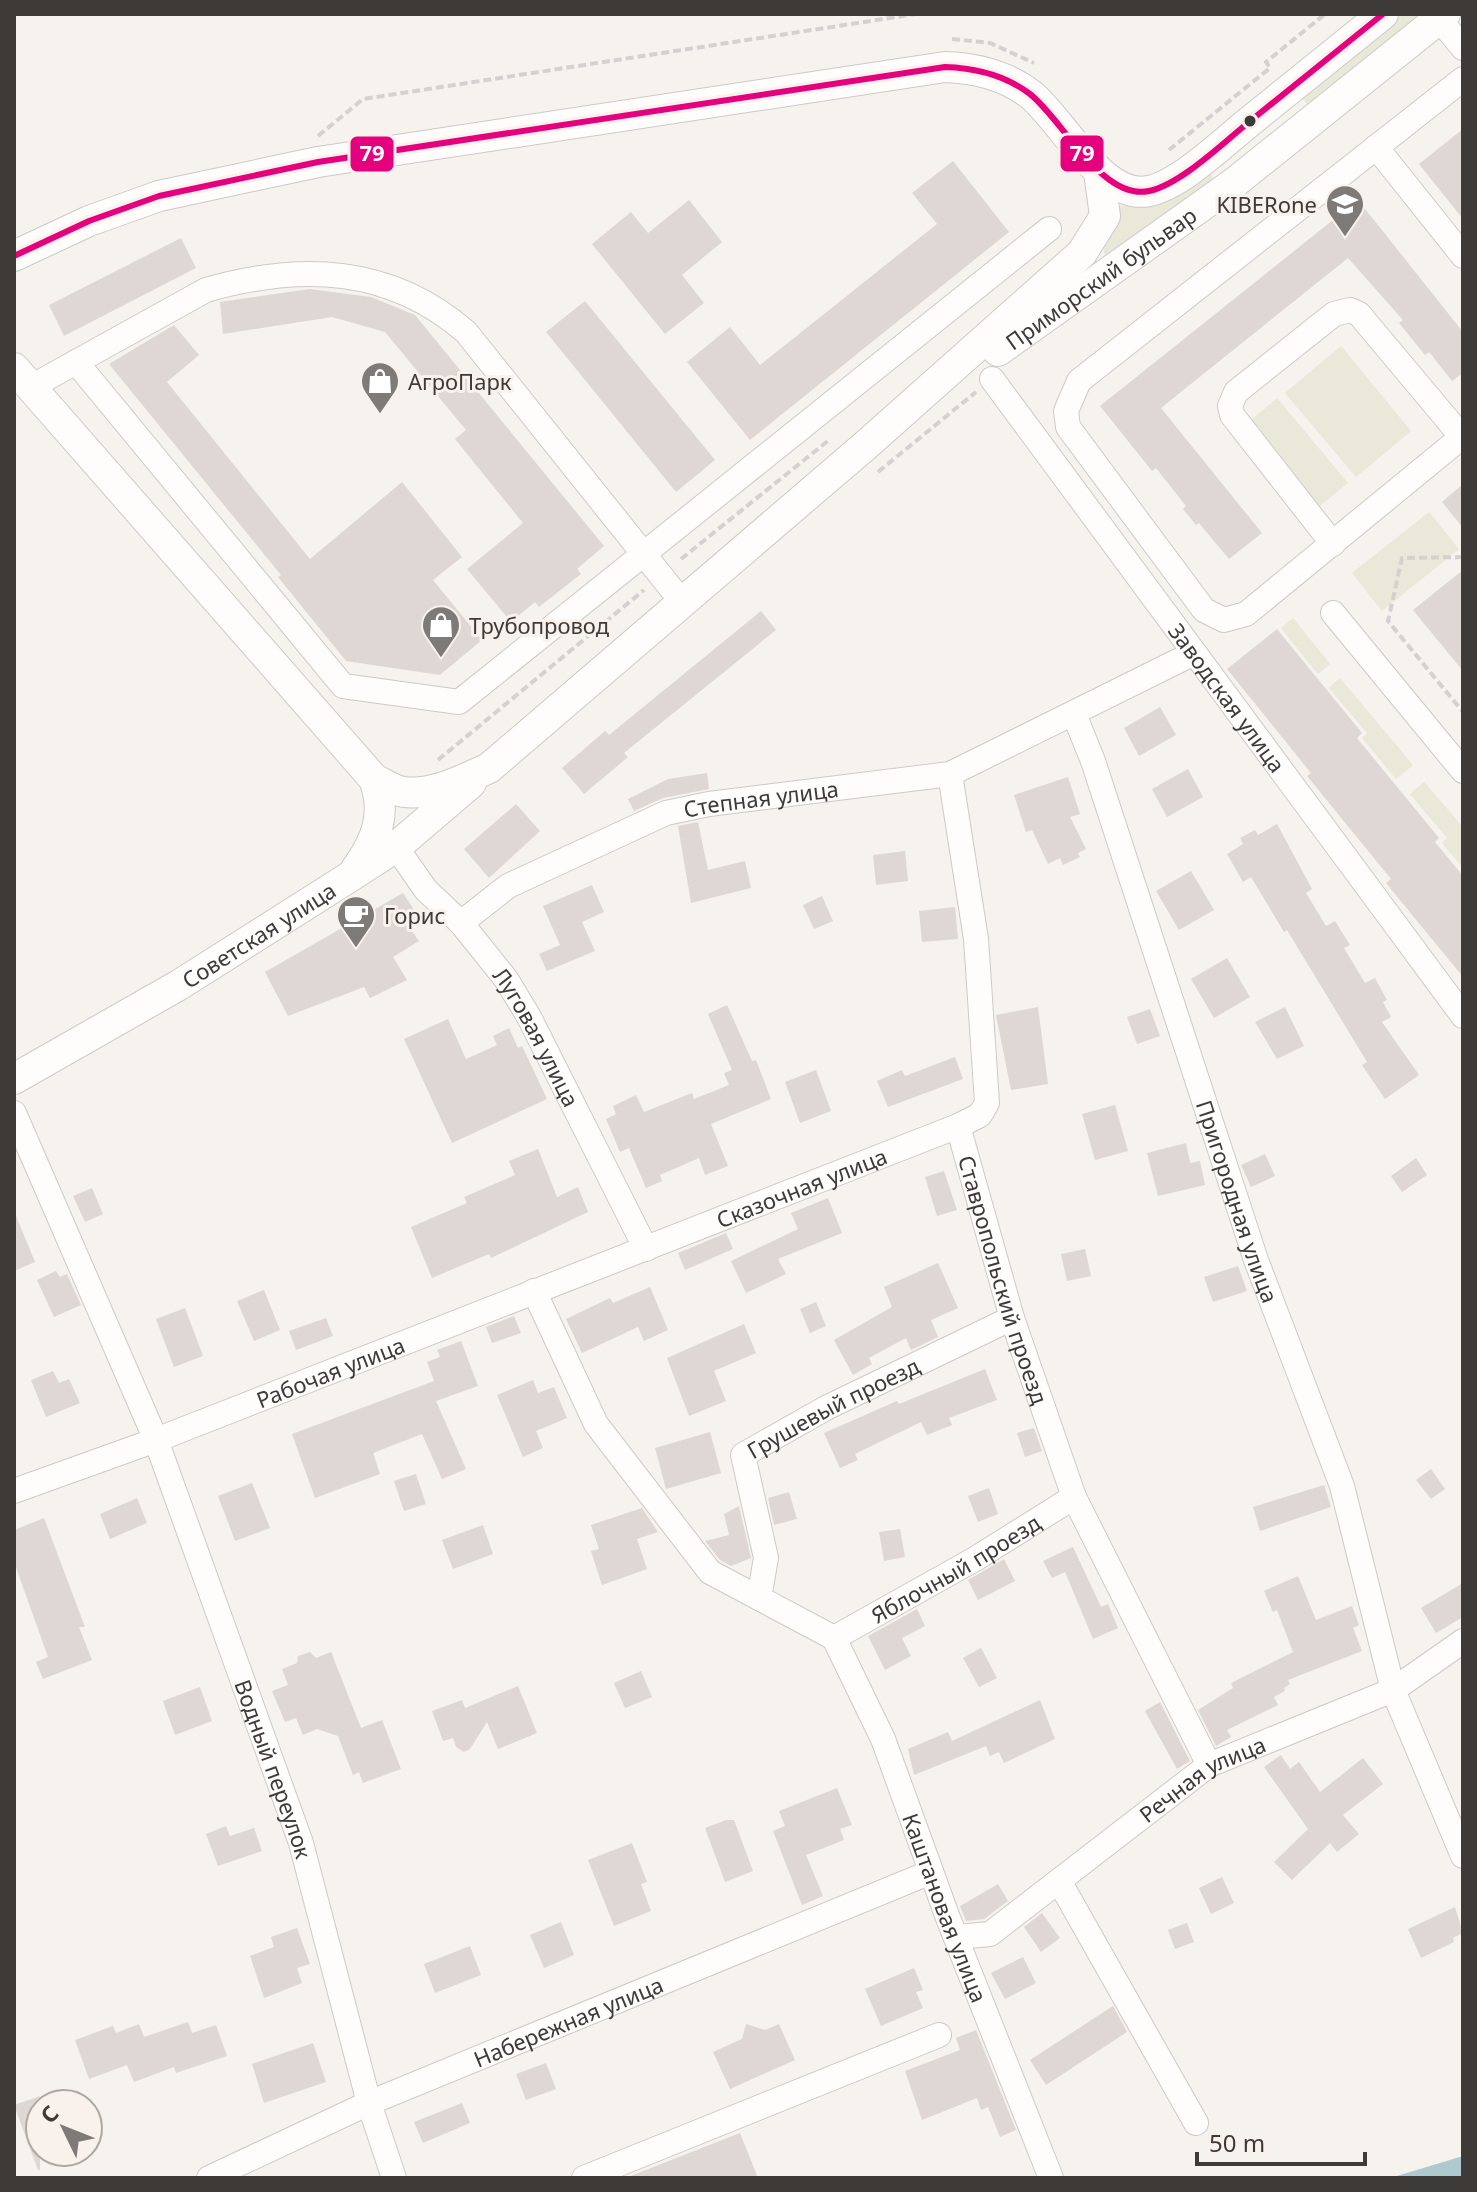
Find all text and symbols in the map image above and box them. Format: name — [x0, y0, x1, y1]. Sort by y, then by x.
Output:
unlabelled marker — [1242, 113, 1258, 129]
line badge: 79 — [1059, 134, 1105, 173]
line badge: 79 — [349, 135, 395, 173]
text: 79 — [359, 137, 385, 167]
text: 79 — [1069, 137, 1095, 167]
school or university icon: KIBERone — [1324, 183, 1366, 238]
place label: KIBERone — [1216, 189, 1317, 219]
street label: Приморский бульвар — [999, 200, 1202, 356]
shop icon: АгроПарк — [359, 360, 401, 415]
place label: АгроПарк — [408, 366, 512, 396]
shop icon: Трубопровод — [420, 604, 462, 659]
place label: Трубопровод — [469, 610, 610, 640]
street label: Заводская улица — [1162, 617, 1293, 778]
street label: Степная улица — [681, 773, 840, 824]
street label: Советская улица — [176, 875, 341, 995]
cafe icon: Горис — [335, 894, 377, 949]
place label: Горис — [384, 900, 445, 930]
street label: Луговая улица — [487, 961, 587, 1112]
street label: Пригородная улица — [1190, 1096, 1286, 1307]
street label: Сказочная улица — [712, 1140, 891, 1234]
street label: Ставропольский проезд — [952, 1152, 1056, 1408]
street label: Рабочая улица — [252, 1329, 409, 1414]
street label: Грушевый проезд — [741, 1350, 925, 1465]
street label: Яблочный проезд — [865, 1507, 1046, 1629]
street label: Водный переулок — [228, 1675, 319, 1862]
street label: Речная улица — [1133, 1729, 1270, 1829]
street label: Каштановая улица — [896, 1809, 995, 2007]
street label: Набережная улица — [469, 1969, 667, 2073]
north arrow — [24, 2088, 104, 2168]
text: С — [33, 2098, 64, 2129]
scale bar — [1197, 2116, 1365, 2166]
text: 50 m — [1209, 2126, 1265, 2159]

